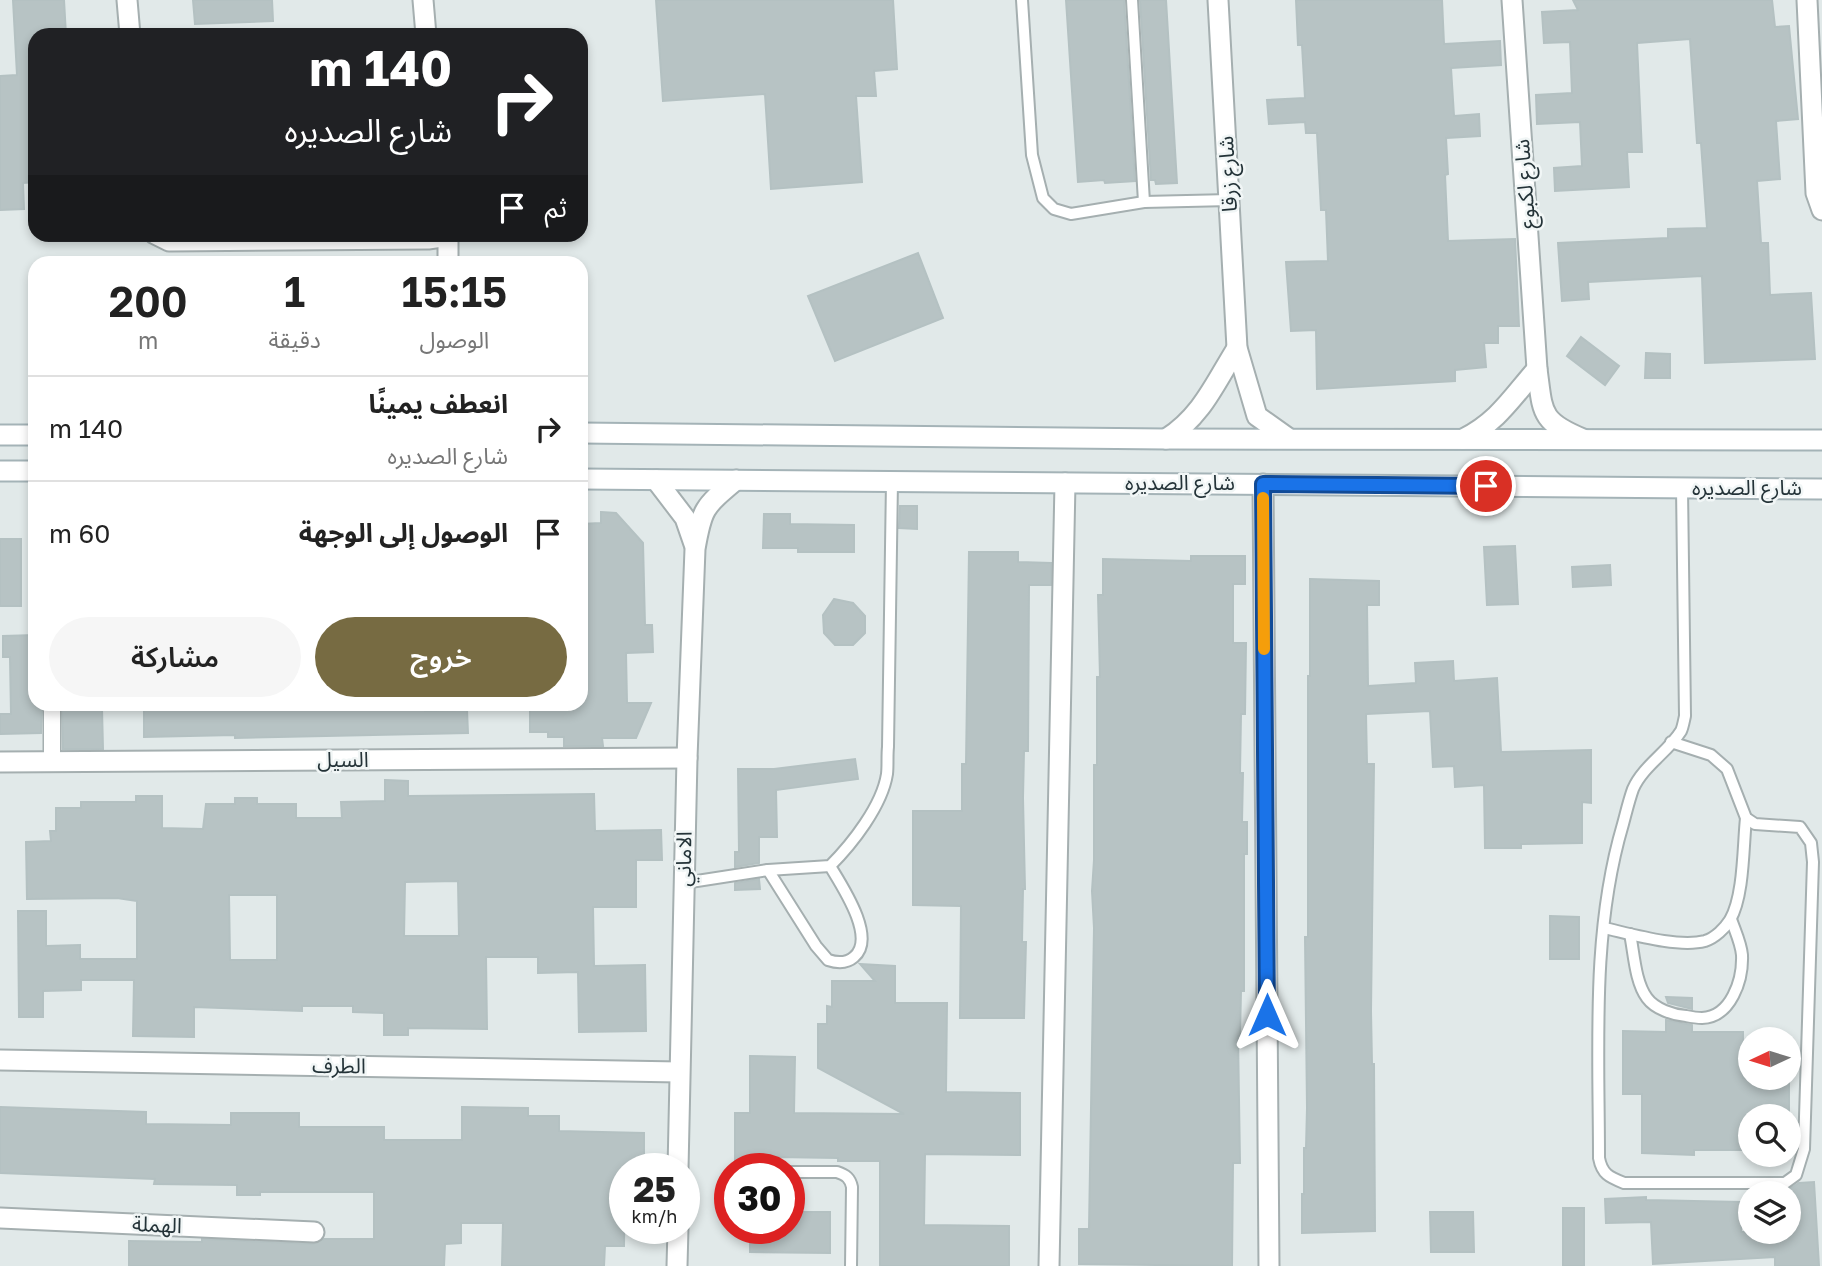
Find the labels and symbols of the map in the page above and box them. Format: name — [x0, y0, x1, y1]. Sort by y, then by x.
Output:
street label: شارع زرقا — [1212, 135, 1245, 213]
street label: شارع لكبوع — [1508, 138, 1543, 230]
pin — [1456, 456, 1516, 516]
street label: شارع الصديره — [1125, 469, 1235, 498]
street label: شارع الصديره — [1692, 474, 1802, 503]
street label: السيل — [317, 746, 369, 772]
street label: الاماني — [670, 831, 700, 887]
position arrow — [1230, 978, 1304, 1052]
north arrow — [1738, 1027, 1801, 1090]
street label: الطرف — [312, 1052, 366, 1078]
speed limit sign: 30 — [714, 1153, 805, 1244]
street label: الهملة — [132, 1210, 183, 1238]

